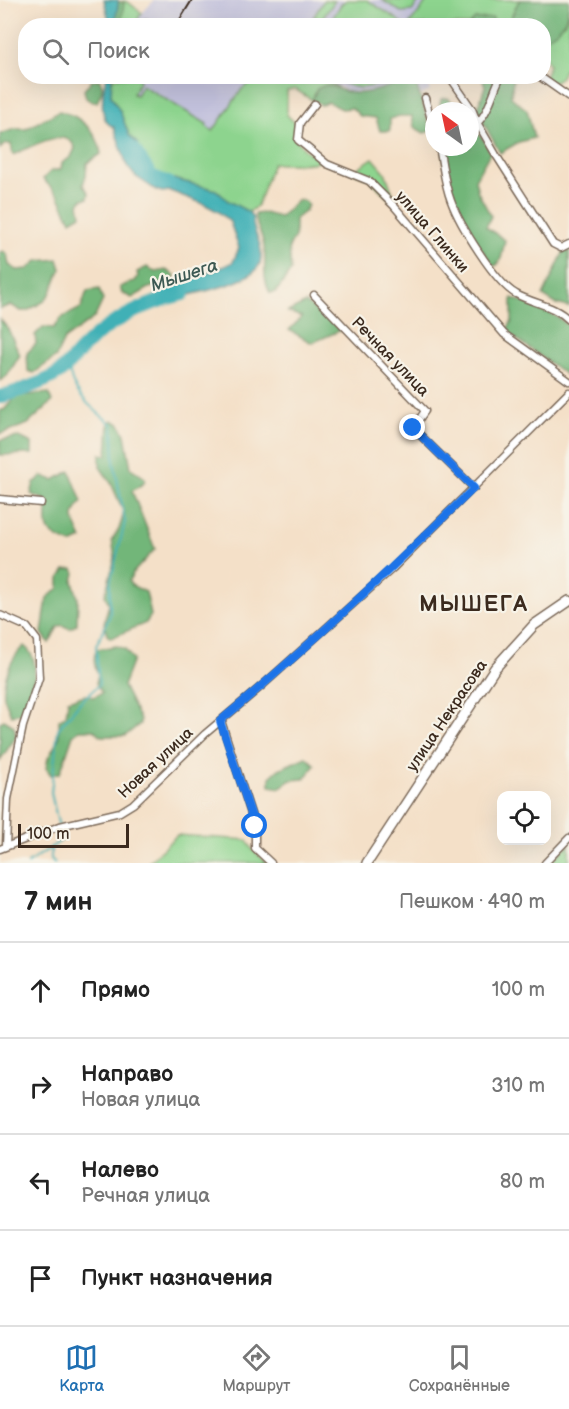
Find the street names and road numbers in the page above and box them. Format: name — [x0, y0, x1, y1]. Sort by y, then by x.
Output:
street label: улица Глинки — [391, 187, 472, 277]
street label: Речная улица — [347, 313, 433, 401]
street label: улица Некрасова — [403, 656, 492, 775]
street label: Новая улица — [115, 723, 198, 803]

